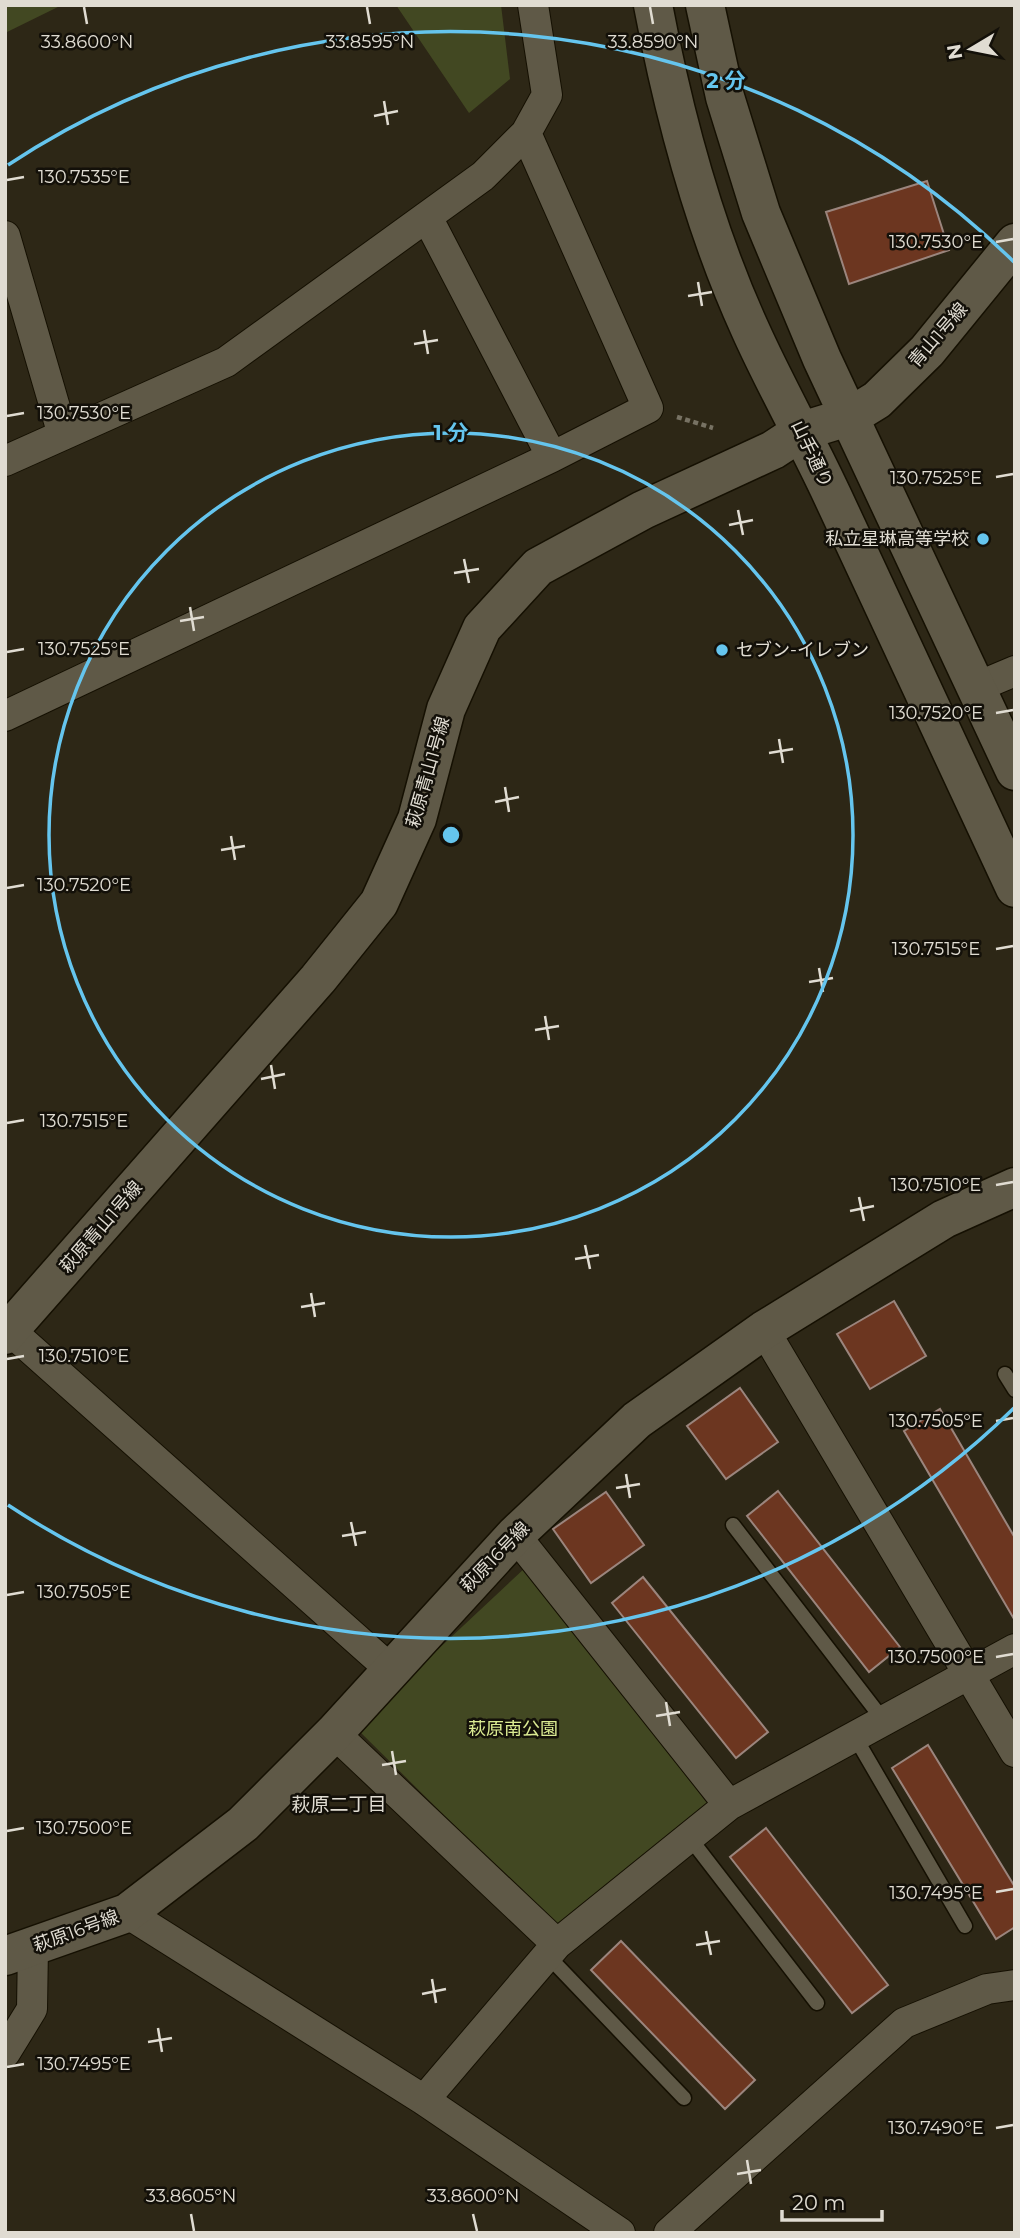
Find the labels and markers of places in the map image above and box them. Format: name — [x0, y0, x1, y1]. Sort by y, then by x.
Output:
place label: 私立星琳高等学校 — [825, 528, 969, 550]
marker: 私立星琳高等学校 — [975, 531, 991, 547]
place label: セブン-イレブン — [736, 639, 869, 661]
marker: セブン-イレブン — [714, 642, 730, 658]
centre of rings — [439, 823, 463, 847]

